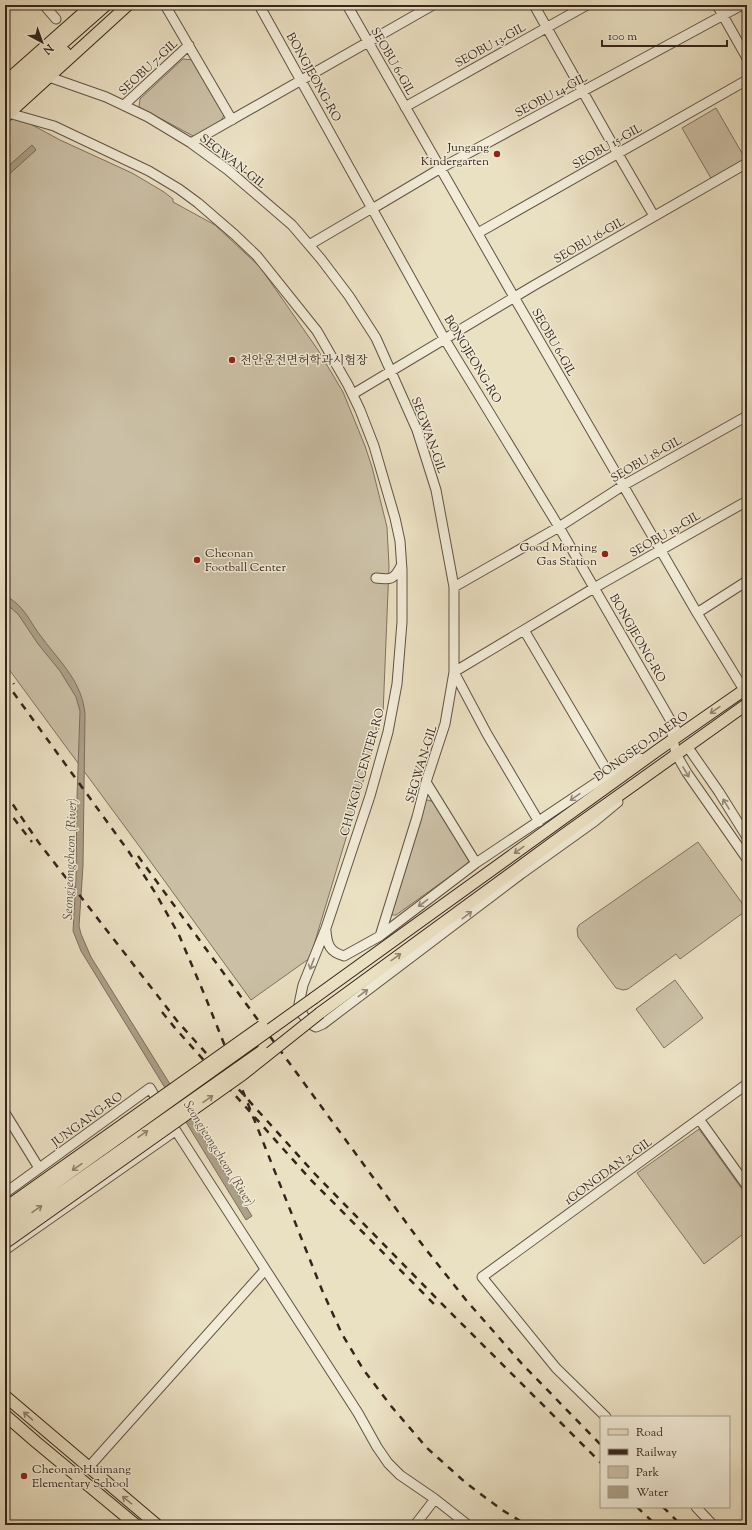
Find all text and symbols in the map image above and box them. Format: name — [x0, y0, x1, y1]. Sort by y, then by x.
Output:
street label: SEOBU 13-GIL — [452, 19, 529, 73]
north arrow — [22, 22, 62, 62]
scale bar — [602, 22, 727, 48]
street label: SEOBU 6-GIL — [365, 24, 419, 99]
text: 100 m — [608, 28, 637, 46]
street label: BONGJEONG-RO — [281, 29, 345, 125]
street label: SEOBU 7-GIL — [115, 35, 182, 100]
text: N — [39, 39, 57, 58]
street label: SEOBU 14-GIL — [512, 69, 591, 123]
street label: SEOBU 15-GIL — [569, 120, 646, 174]
street label: SEGWAN-GIL — [195, 130, 269, 194]
place label: Jungang Kindergarten — [421, 139, 489, 171]
marker: Jungang Kindergarten — [492, 149, 502, 159]
street label: SEOBU 16-GIL — [551, 213, 628, 269]
street label: SEOBU 6-GIL — [526, 305, 580, 380]
street label: BONGJEONG-RO — [439, 312, 506, 407]
place label: 천안운전면허학과시험장 — [240, 352, 368, 370]
marker: 천안운전면허학과시험장 — [227, 355, 237, 365]
street label: SEGWAN-GIL — [406, 395, 450, 476]
street label: SEOBU 18-GIL — [607, 432, 686, 488]
street label: SEOBU 19-GIL — [627, 507, 704, 563]
place label: Good Morning Gas Station — [519, 539, 597, 571]
place label: Cheonan Football Center — [205, 545, 286, 577]
marker: Good Morning Gas Station — [600, 549, 610, 559]
marker: Cheonan Football Center — [192, 555, 202, 565]
street label: BONGJEONG-RO — [604, 591, 670, 686]
street label: CHUKGU CENTER-RO — [336, 706, 390, 838]
one-way arrow — [710, 706, 721, 714]
street label: DONGSEO-DAERO — [591, 707, 693, 786]
street label: SEGWAN-GIL — [402, 723, 442, 805]
one-way arrow — [683, 766, 691, 778]
one-way arrow — [570, 793, 581, 801]
water label: Seongjeongcheon (River) — [60, 798, 82, 920]
one-way arrow — [722, 799, 730, 810]
one-way arrow — [514, 845, 525, 854]
one-way arrow — [418, 899, 429, 908]
one-way arrow — [461, 911, 472, 919]
one-way arrow — [391, 953, 402, 961]
one-way arrow — [307, 958, 315, 970]
one-way arrow — [357, 989, 368, 997]
street label: JUNGANG-RO — [47, 1088, 127, 1152]
one-way arrow — [202, 1095, 213, 1103]
water label: Seongjeongcheon (River) — [178, 1098, 258, 1210]
one-way arrow — [137, 1130, 148, 1139]
street label: 1GONGDAN 2-GIL — [561, 1134, 656, 1210]
one-way arrow — [72, 1163, 83, 1171]
one-way arrow — [31, 1205, 42, 1213]
one-way arrow — [22, 1411, 33, 1420]
legend — [600, 1416, 730, 1508]
text: Road — [636, 1424, 663, 1442]
text: Railway — [636, 1444, 677, 1462]
place label: Cheonan Huimang Elementary School — [32, 1461, 131, 1493]
text: Park — [636, 1464, 659, 1482]
marker: Cheonan Huimang Elementary School — [19, 1471, 29, 1481]
text: Water — [636, 1484, 669, 1502]
one-way arrow — [121, 1496, 132, 1505]

